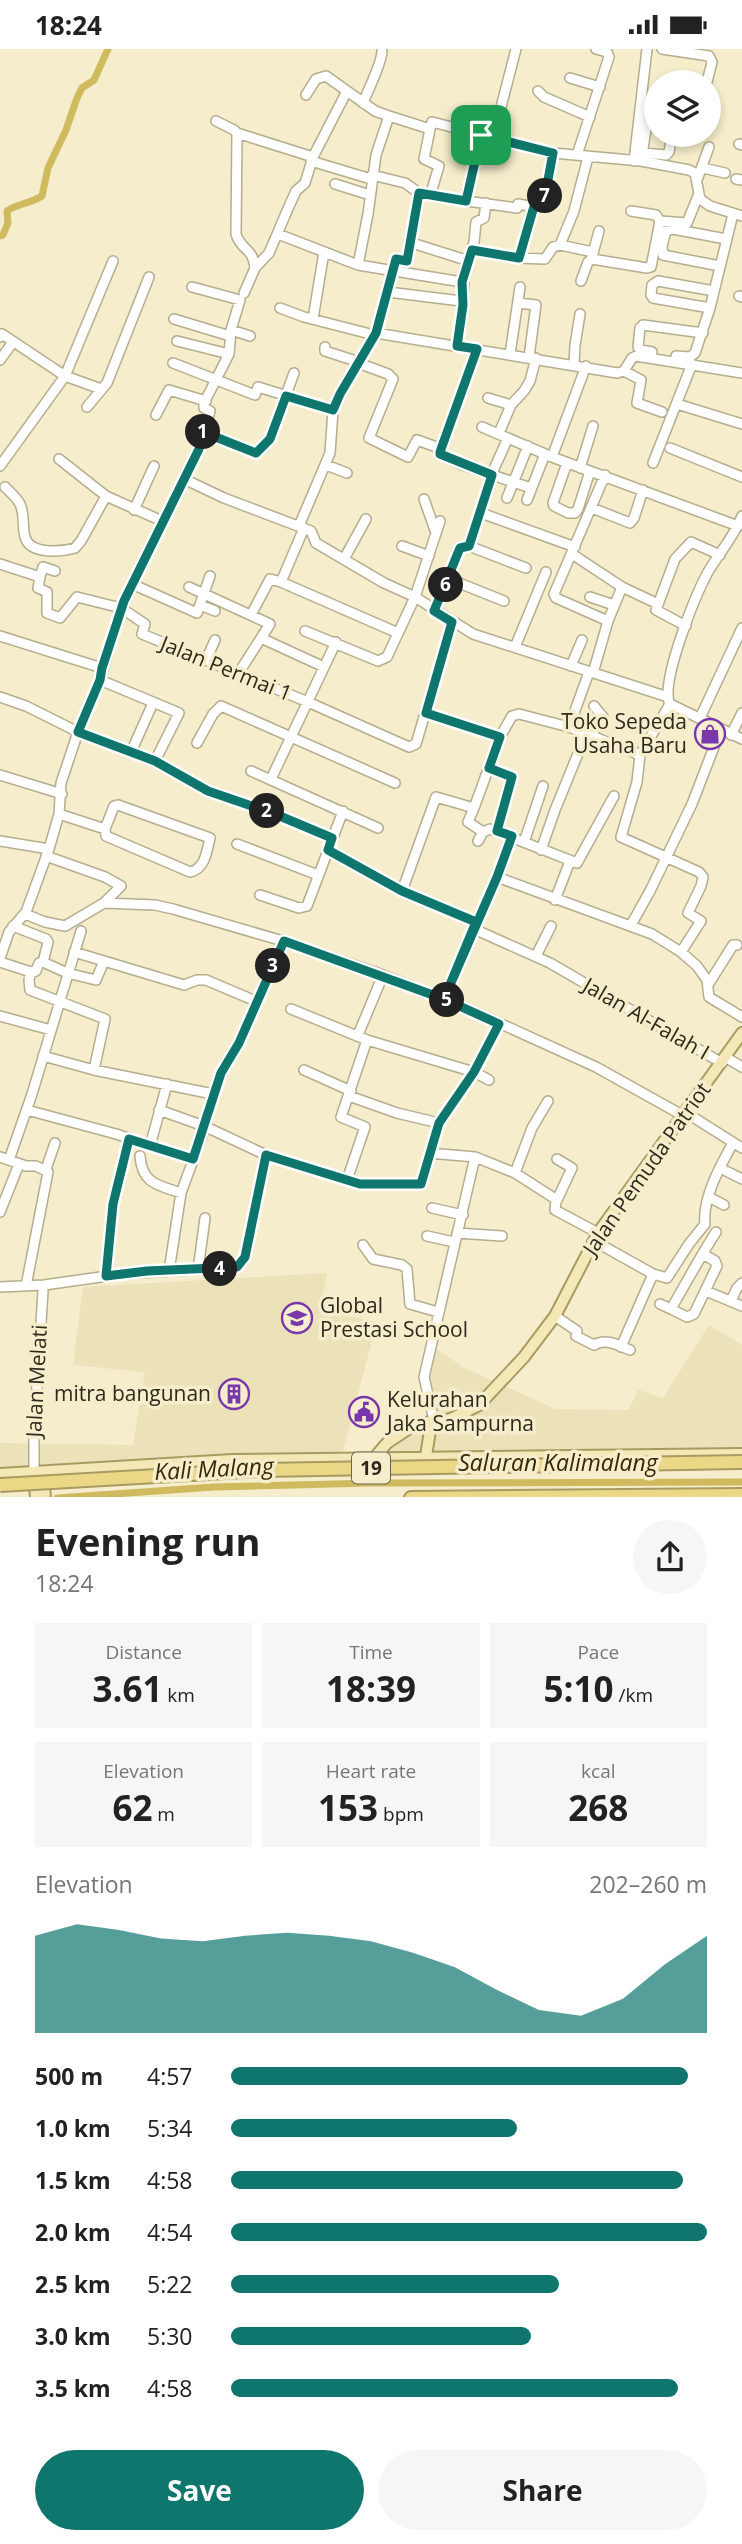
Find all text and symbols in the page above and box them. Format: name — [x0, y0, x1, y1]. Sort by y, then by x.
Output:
text: 18:24 — [35, 7, 102, 43]
map controls — [644, 70, 721, 147]
button: layers — [644, 70, 721, 147]
pin — [451, 105, 511, 165]
icon: arrive — [462, 116, 500, 154]
pin: 7 — [528, 179, 562, 213]
text: 7 — [539, 182, 550, 208]
pin: 1 — [186, 415, 220, 449]
text: 1 — [197, 418, 208, 444]
pin: 6 — [428, 567, 464, 603]
text: 6 — [440, 571, 451, 597]
street label: Jalan Permai 1 — [155, 628, 296, 707]
place label: Toko Sepeda Usaha Baru — [561, 707, 687, 759]
shop icon: Toko Sepeda Usaha Baru — [693, 717, 727, 751]
pin: 2 — [250, 793, 284, 829]
text: 2 — [261, 797, 272, 823]
pin: 3 — [256, 949, 290, 983]
text: 3 — [267, 952, 278, 978]
street label: Jalan Al-Falah I — [576, 970, 715, 1066]
pin: 5 — [430, 983, 464, 1017]
text: 5 — [441, 986, 452, 1012]
street label: Jalan Pemuda Patriot — [575, 1076, 716, 1262]
pin: 4 — [202, 1251, 238, 1287]
text: 4 — [214, 1255, 225, 1281]
place label: Global Prestasi School — [320, 1291, 468, 1343]
school or university icon: Global Prestasi School — [280, 1301, 314, 1335]
street label: Jalan Melati — [19, 1324, 53, 1440]
building icon: mitra bangunan — [217, 1377, 251, 1411]
place label: mitra bangunan — [54, 1379, 211, 1407]
place label: Kelurahan Jaka Sampurna — [385, 1385, 534, 1437]
public building icon: Kelurahan Jaka Sampurna — [347, 1395, 381, 1429]
water label: Saluran Kalimalang — [458, 1446, 659, 1478]
water label: Kali Malang — [153, 1449, 276, 1487]
road number: 19 — [352, 1453, 390, 1483]
text: Evening run — [35, 1515, 260, 1567]
button: share — [633, 1520, 707, 1594]
text: 18:24 — [35, 1567, 94, 1599]
text: Distance — [105, 1639, 182, 1665]
text: Time — [349, 1639, 393, 1665]
text: Pace — [577, 1639, 619, 1665]
text: 3.61 — [92, 1665, 162, 1712]
text: 18:39 — [326, 1665, 416, 1712]
text: 5:10 — [544, 1665, 614, 1712]
text: km — [162, 1682, 195, 1708]
text: /km — [614, 1682, 653, 1708]
text: Elevation — [103, 1758, 184, 1784]
text: Heart rate — [326, 1758, 416, 1784]
text: kcal — [581, 1758, 616, 1784]
text: 62 — [112, 1784, 152, 1831]
text: 153 — [318, 1784, 378, 1831]
text: 268 — [568, 1784, 628, 1831]
text: m — [152, 1801, 175, 1827]
text: bpm — [378, 1801, 424, 1827]
text: Elevation — [35, 1868, 133, 1900]
text: 202–260 m — [589, 1868, 707, 1900]
text: 500 m — [35, 2060, 103, 2092]
text: 4:57 — [147, 2060, 193, 2092]
text: 1.0 km — [35, 2112, 111, 2144]
text: 5:34 — [147, 2112, 193, 2144]
text: 1.5 km — [35, 2164, 111, 2196]
text: 4:58 — [147, 2164, 193, 2196]
text: 2.0 km — [35, 2216, 111, 2248]
text: 4:54 — [147, 2216, 193, 2248]
text: 2.5 km — [35, 2268, 111, 2300]
text: 5:22 — [147, 2268, 193, 2300]
text: 3.0 km — [35, 2320, 111, 2352]
text: 5:30 — [147, 2320, 193, 2352]
text: 3.5 km — [35, 2372, 111, 2404]
text: 4:58 — [147, 2372, 193, 2404]
button: Save — [35, 2450, 364, 2530]
button: Share — [378, 2450, 707, 2530]

